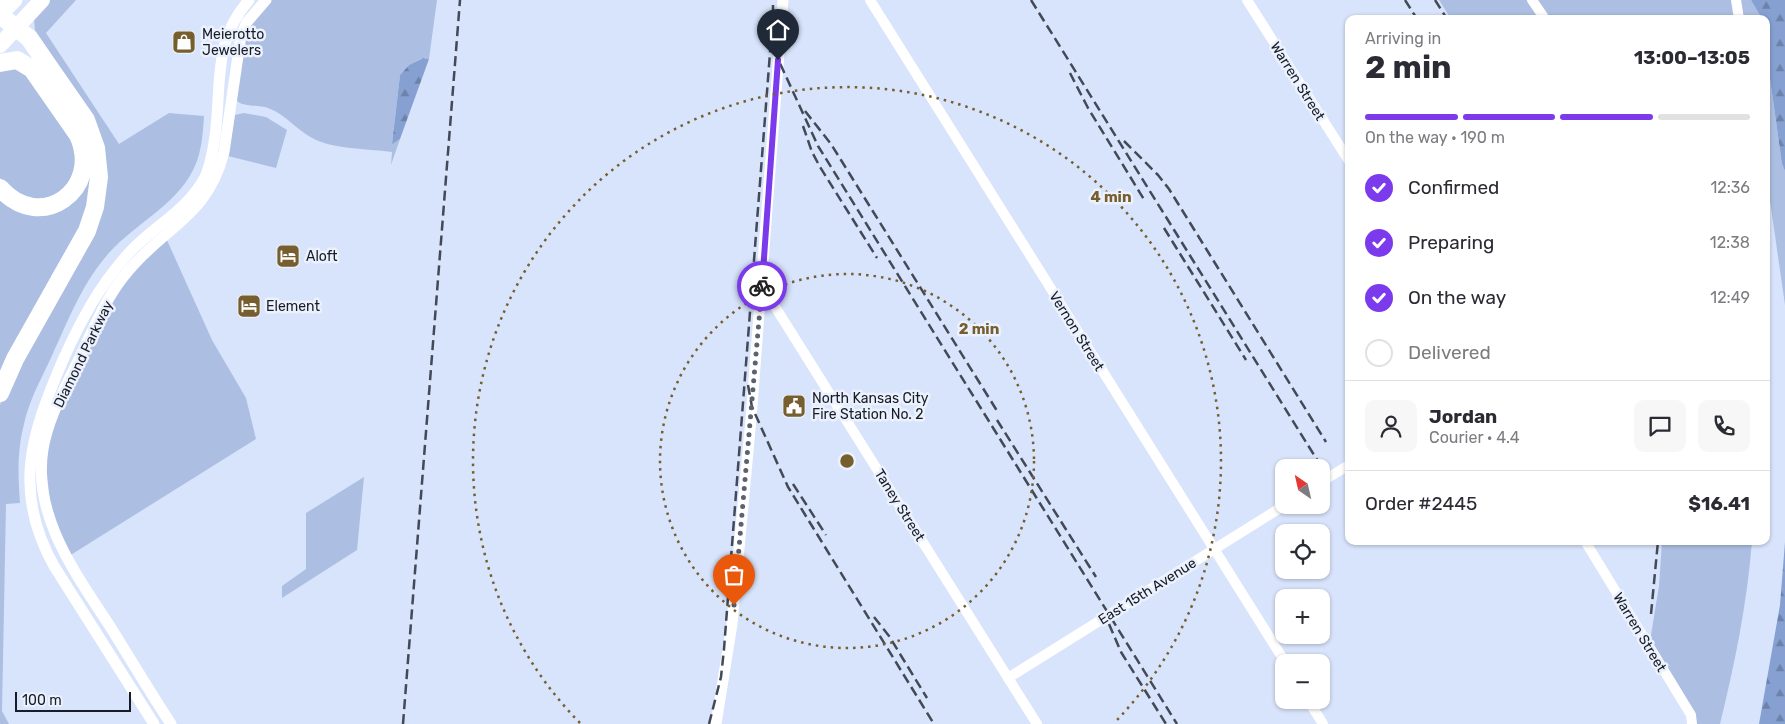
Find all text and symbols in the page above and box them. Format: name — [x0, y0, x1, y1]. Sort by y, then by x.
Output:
pin — [757, 9, 799, 60]
icon: home — [764, 16, 792, 44]
place label: Meierotto Jewelers — [202, 26, 264, 59]
shop icon: Meierotto Jewelers — [171, 29, 197, 55]
text: Arriving in — [1365, 29, 1441, 48]
street label: Warren Street — [1267, 39, 1329, 124]
text: 13:00–13:05 — [1634, 46, 1750, 69]
text: 2 min — [1365, 48, 1452, 86]
text: On the way · 190 m — [1365, 128, 1505, 147]
icon: check — [1365, 174, 1393, 202]
text: Confirmed — [1408, 176, 1499, 199]
text: 12:36 — [1710, 178, 1750, 197]
text: 4 min — [1090, 188, 1132, 206]
icon: check — [1365, 229, 1393, 257]
text: Preparing — [1408, 231, 1494, 254]
text: 12:38 — [1710, 233, 1750, 252]
hotel icon: Aloft — [275, 243, 301, 269]
place label: Aloft — [306, 248, 338, 265]
courier — [737, 261, 787, 311]
icon: bike — [748, 272, 776, 300]
icon: check — [1365, 284, 1393, 312]
text: On the way — [1408, 286, 1506, 309]
street label: Vernon Street — [1045, 288, 1108, 375]
text: 12:49 — [1710, 288, 1750, 307]
hotel icon: Element — [236, 293, 262, 319]
street label: Diamond Parkway — [50, 298, 117, 410]
place label: Element — [266, 298, 320, 315]
text: 2 min — [959, 320, 999, 338]
text: Delivered — [1408, 341, 1491, 364]
place label: North Kansas City Fire Station No. 2 — [812, 390, 929, 423]
public building icon: North Kansas City Fire Station No. 2 — [781, 393, 807, 419]
button: person — [1365, 400, 1417, 452]
button: chat — [1634, 400, 1686, 452]
button: phone — [1698, 400, 1750, 452]
text: Jordan — [1429, 405, 1497, 428]
text: Courier · 4.4 — [1429, 428, 1520, 447]
centre of rings — [838, 452, 856, 470]
north arrow — [1275, 459, 1330, 514]
map controls — [1275, 459, 1330, 709]
street label: Taney Street — [871, 466, 929, 545]
text: Order #2445 — [1365, 492, 1477, 515]
text: $16.41 — [1688, 492, 1750, 515]
button: locate — [1275, 524, 1330, 579]
pin — [713, 554, 755, 605]
street label: East 15th Avenue — [1095, 554, 1200, 628]
icon: bag — [720, 561, 748, 589]
button: + — [1275, 589, 1330, 644]
street label: Warren Street — [1609, 590, 1670, 675]
button: − — [1275, 654, 1330, 709]
scale bar — [15, 689, 131, 712]
text: 100 m — [22, 692, 62, 709]

